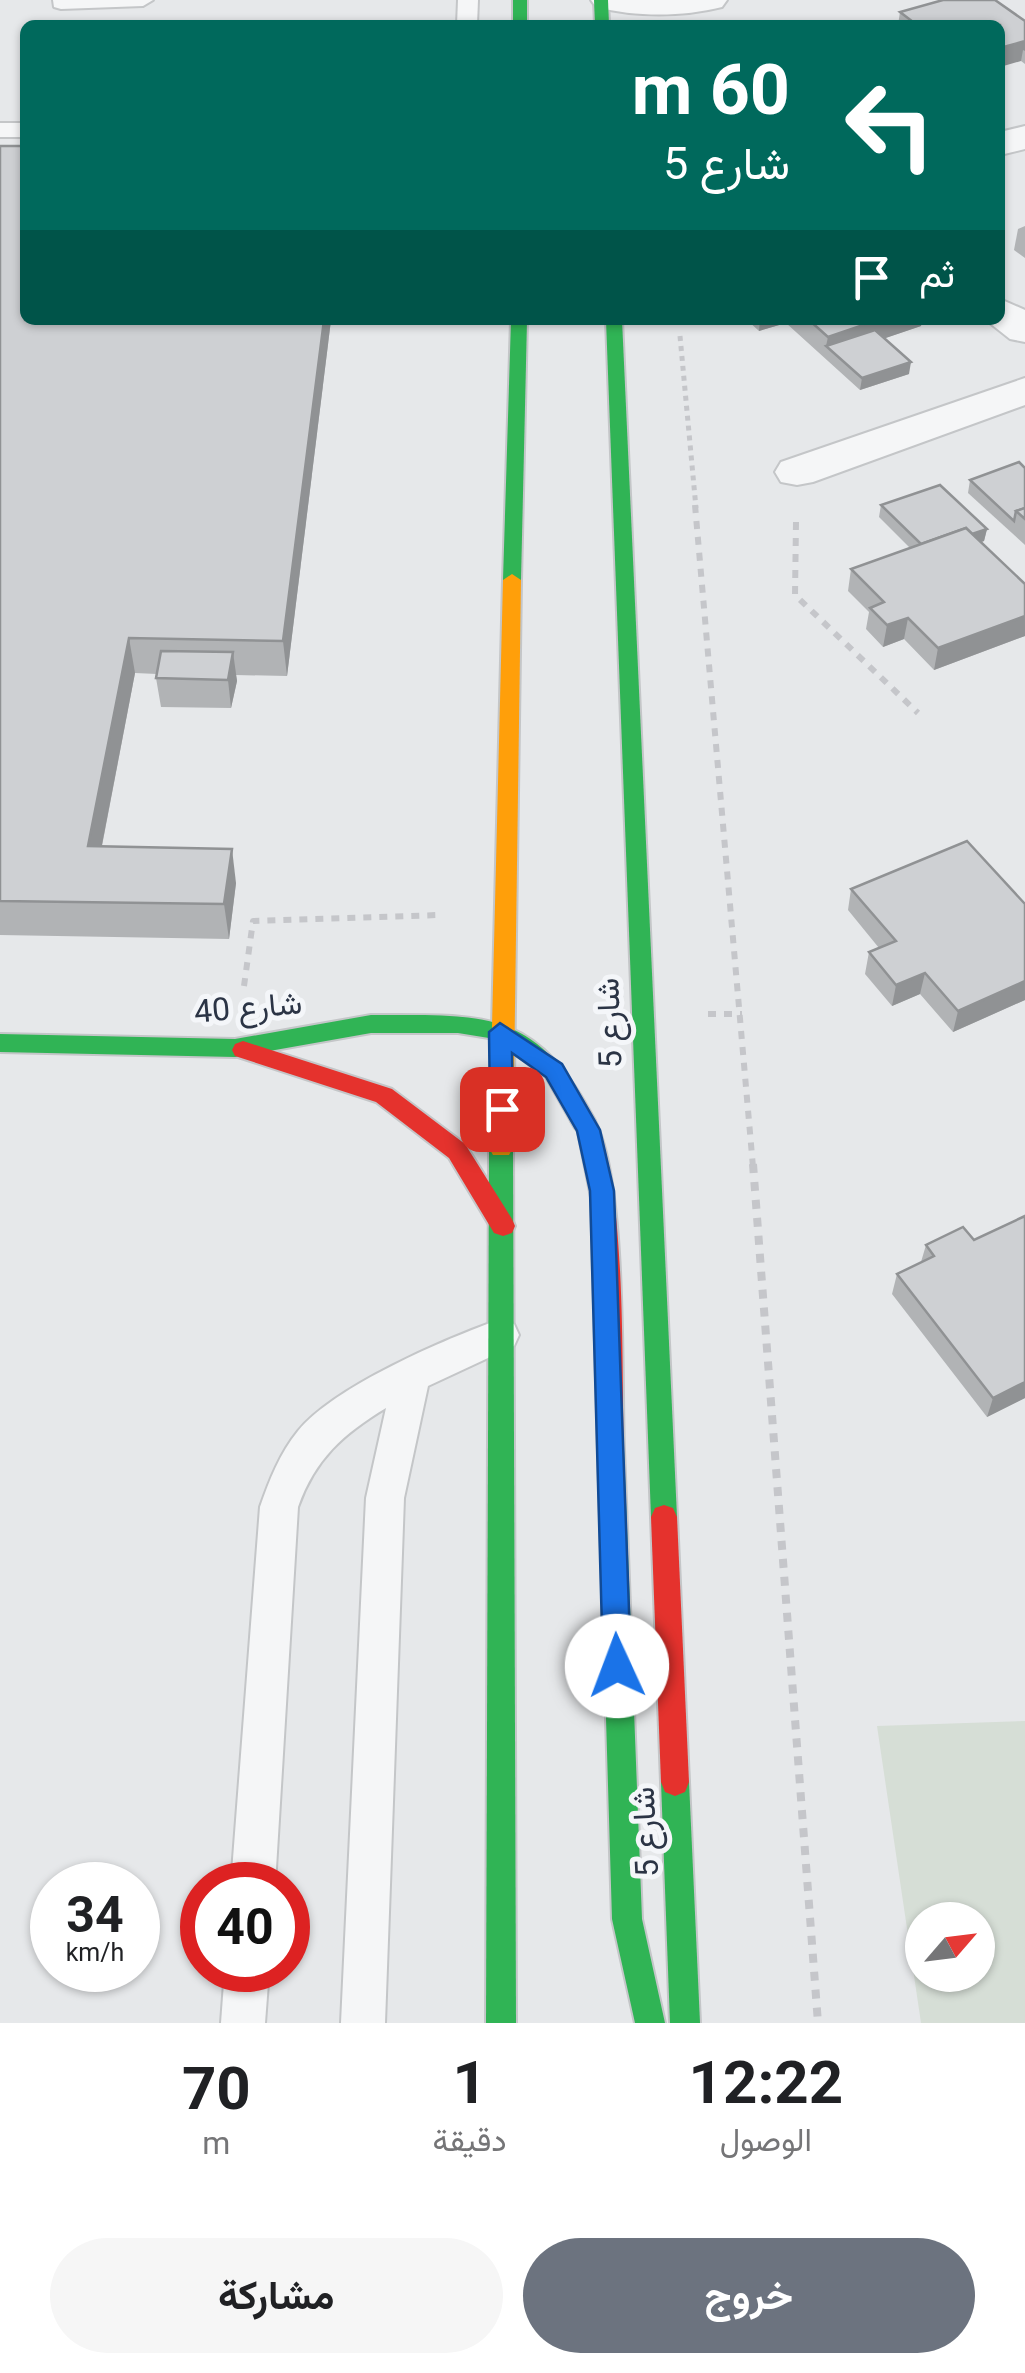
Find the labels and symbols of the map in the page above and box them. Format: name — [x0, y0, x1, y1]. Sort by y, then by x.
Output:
street label: شارع 5 — [588, 977, 633, 1069]
street label: شارع 40 — [192, 983, 304, 1034]
pin — [460, 1067, 545, 1152]
position arrow — [565, 1614, 669, 1718]
street label: شارع 5 — [624, 1786, 669, 1878]
speed limit sign: 40 — [180, 1862, 310, 1992]
north arrow — [905, 1902, 995, 1992]

